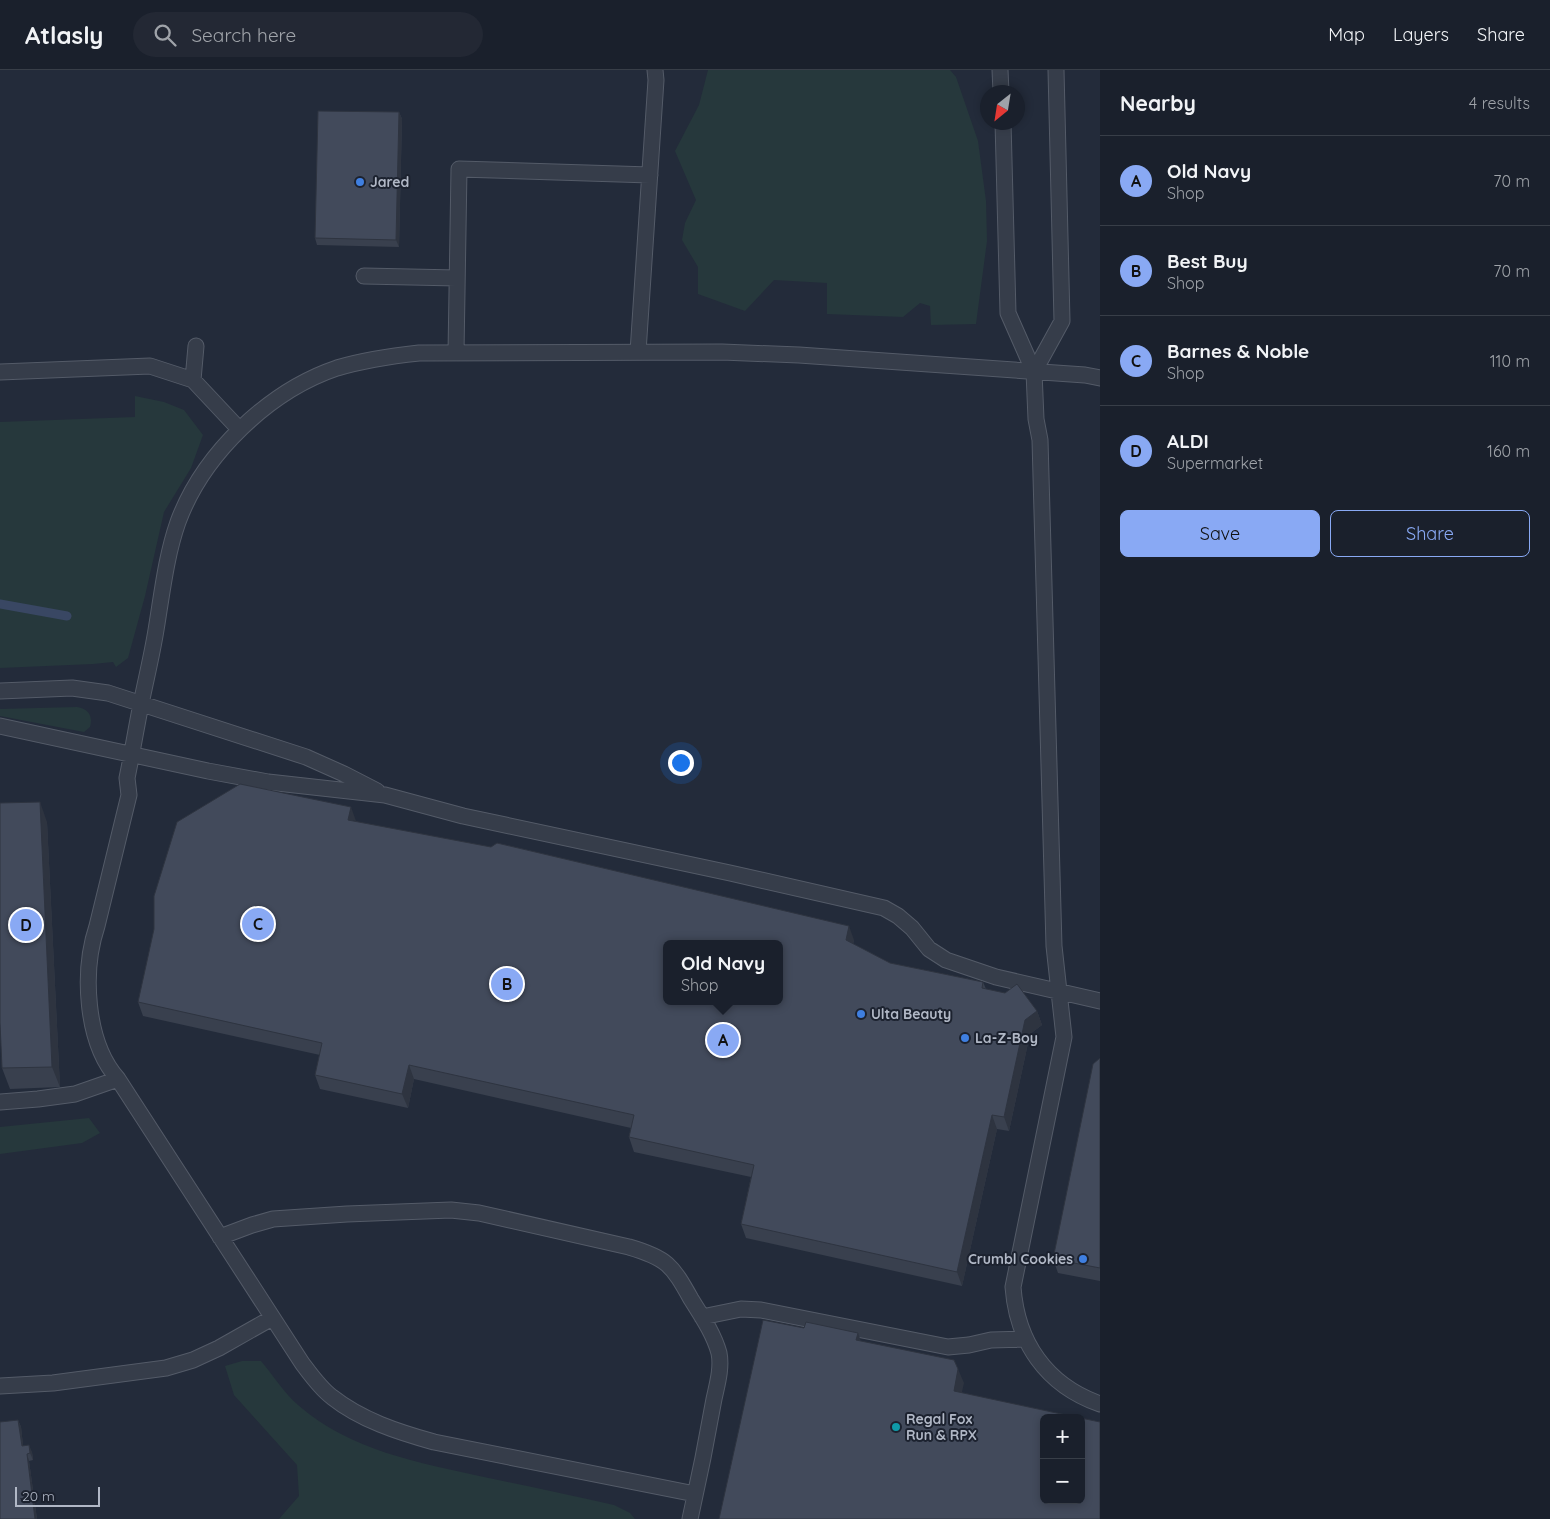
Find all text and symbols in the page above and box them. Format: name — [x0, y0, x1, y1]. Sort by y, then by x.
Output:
search box — [133, 12, 483, 57]
text: Atlasly — [25, 20, 103, 50]
icon: search — [151, 21, 179, 49]
text: Search here — [191, 23, 296, 47]
text: Map — [1328, 23, 1365, 46]
text: Layers — [1393, 23, 1449, 46]
text: Share — [1477, 23, 1525, 46]
north arrow — [980, 85, 1025, 130]
text: Nearby — [1120, 90, 1196, 116]
text: 4 results — [1469, 93, 1530, 113]
text: Old Navy — [1167, 159, 1251, 183]
text: A — [1131, 171, 1141, 191]
text: 70 m — [1493, 171, 1530, 191]
place label: Jared — [370, 173, 409, 191]
marker: Jared — [354, 176, 366, 188]
text: Shop — [1167, 183, 1204, 203]
text: Best Buy — [1167, 249, 1248, 273]
text: B — [1131, 261, 1141, 281]
text: 70 m — [1493, 261, 1530, 281]
text: Shop — [1167, 273, 1204, 293]
text: Barnes & Noble — [1167, 339, 1309, 363]
text: C — [1131, 351, 1141, 371]
text: 110 m — [1490, 351, 1530, 371]
text: Shop — [1167, 363, 1204, 383]
text: ALDI — [1167, 429, 1209, 453]
text: D — [1130, 441, 1142, 461]
text: 160 m — [1487, 441, 1530, 461]
text: Supermarket — [1167, 453, 1263, 473]
button: Save — [1120, 510, 1320, 557]
button: Share — [1330, 510, 1530, 557]
your location — [668, 750, 694, 776]
pin: C — [242, 905, 274, 943]
pin: D — [10, 906, 42, 944]
popup — [663, 940, 783, 1005]
text: Old Navy — [681, 951, 765, 975]
pin: B — [491, 965, 523, 1003]
text: Shop — [681, 975, 718, 995]
place label: Ulta Beauty — [871, 1005, 951, 1023]
marker: Ulta Beauty — [855, 1008, 867, 1020]
pin: A — [707, 1021, 739, 1059]
place label: La-Z-Boy — [975, 1029, 1038, 1047]
marker: La-Z-Boy — [959, 1032, 971, 1044]
place label: Crumbl Cookies — [968, 1250, 1073, 1268]
marker: Crumbl Cookies — [1077, 1253, 1089, 1265]
place label: Regal Fox Run & RPX — [906, 1410, 977, 1444]
map controls — [1040, 1414, 1085, 1504]
button: + — [1040, 1414, 1085, 1459]
marker: Regal Fox Run & RPX — [890, 1421, 902, 1433]
button: − — [1040, 1459, 1085, 1504]
scale bar — [15, 1484, 100, 1507]
text: 20 m — [22, 1487, 55, 1505]

